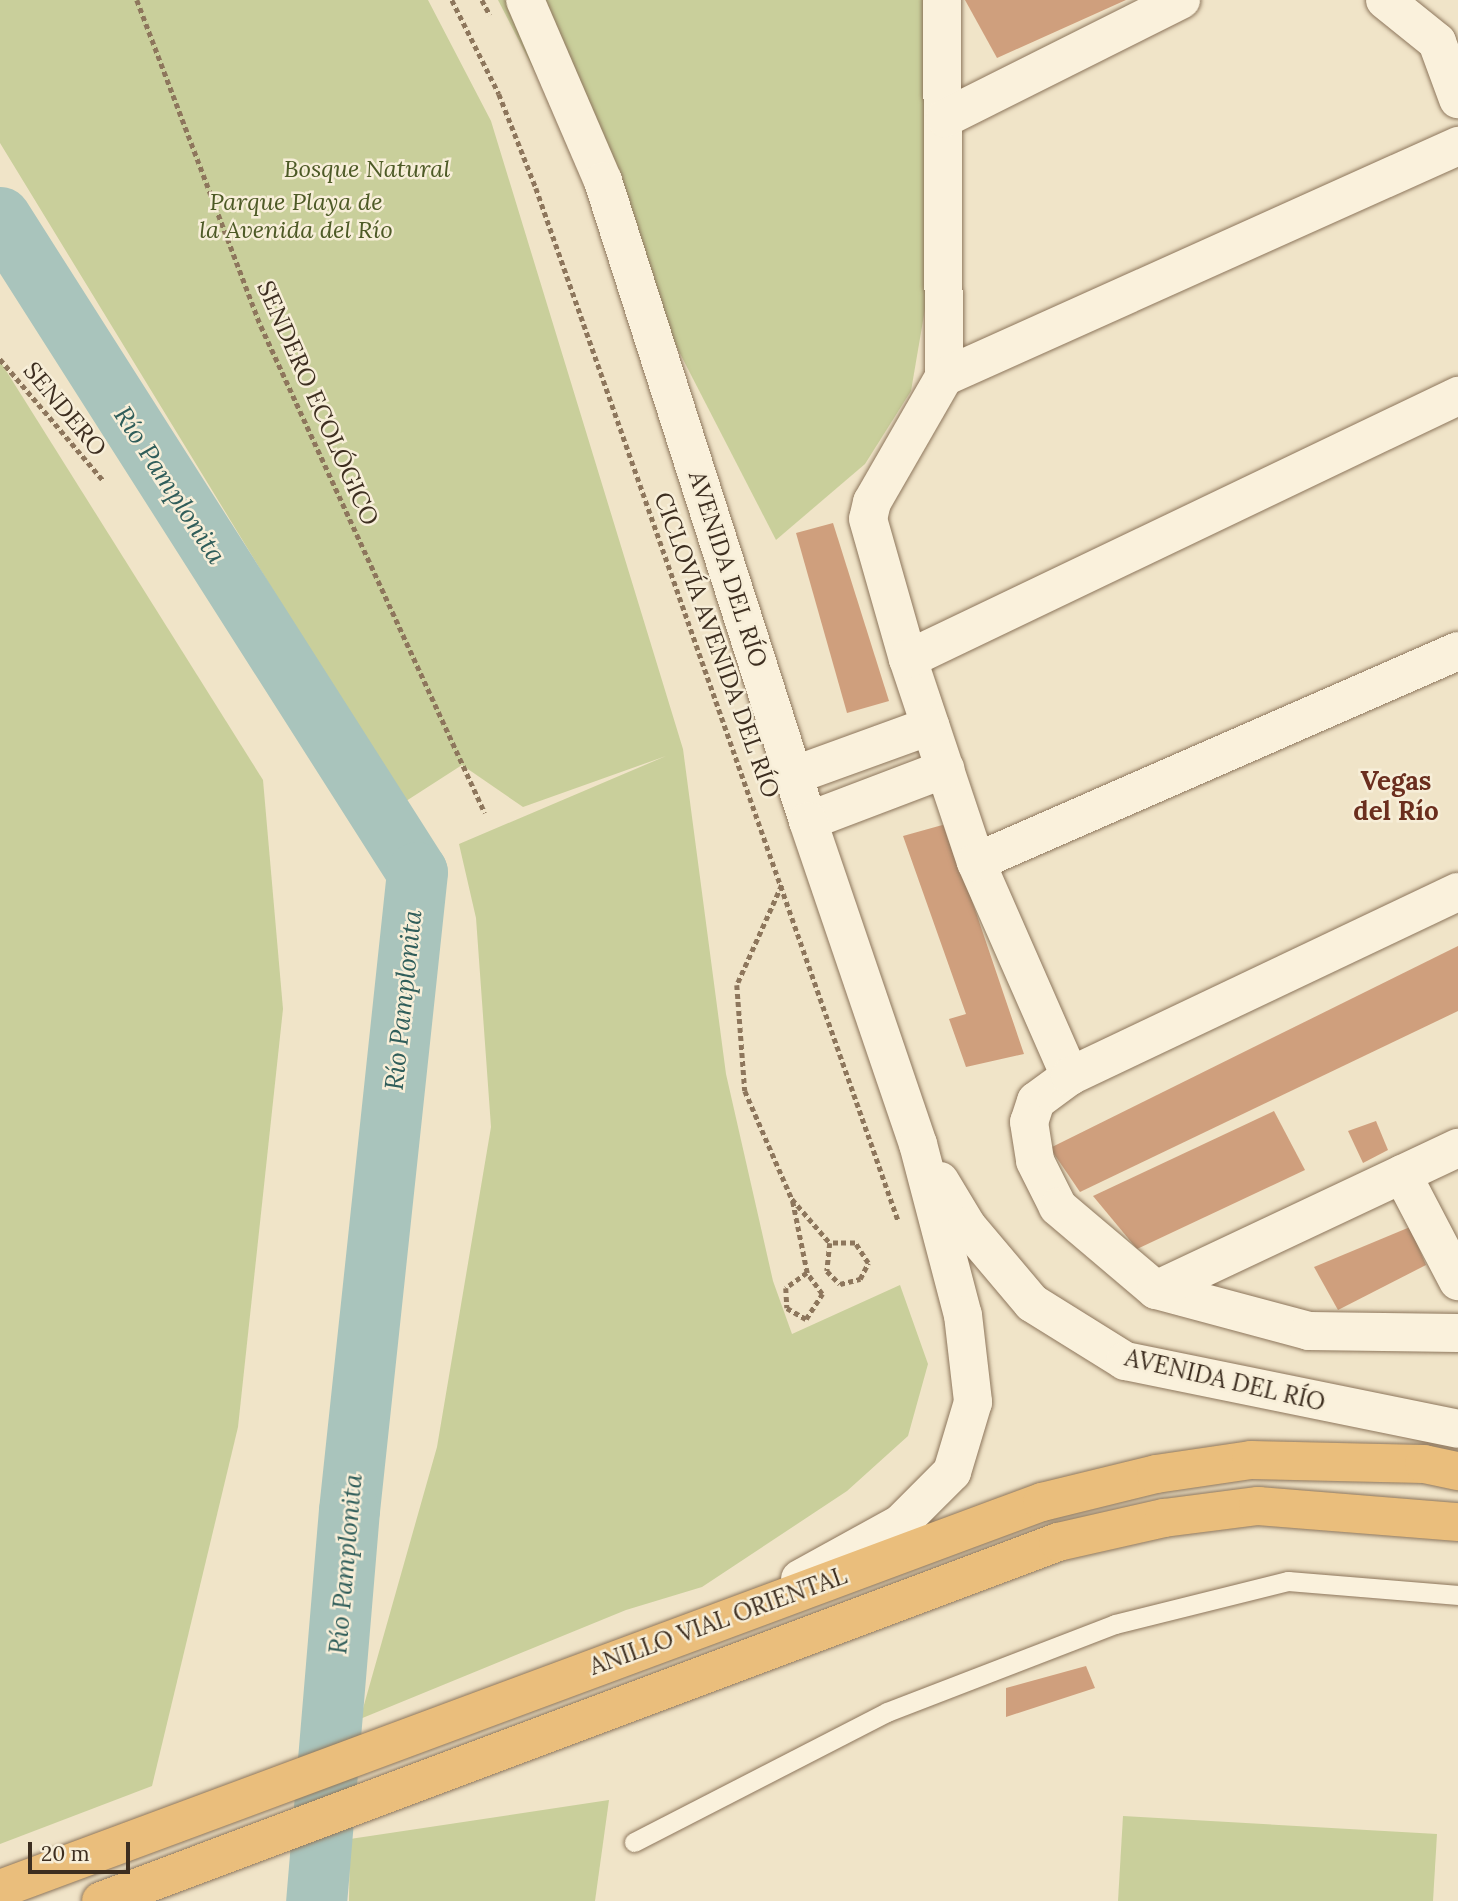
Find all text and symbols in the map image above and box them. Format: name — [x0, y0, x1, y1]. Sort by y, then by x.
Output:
park label: Bosque Natural — [284, 155, 450, 183]
park label: Parque Playa de la Avenida del Río — [199, 188, 393, 244]
street label: SENDERO ECOLÓGICO — [251, 276, 385, 530]
street label: SENDERO — [17, 356, 113, 462]
water label: Río Pamplonita — [108, 401, 232, 569]
street label: AVENIDA DEL RÍO — [683, 467, 773, 671]
street label: CICLOVÍA AVENIDA DEL RÍO — [648, 488, 786, 802]
district label: Vegas del Río — [1353, 765, 1439, 826]
water label: Río Pamplonita — [378, 908, 428, 1092]
street label: AVENIDA DEL RÍO — [1122, 1343, 1328, 1417]
water label: Río Pamplonita — [322, 1472, 368, 1656]
street label: ANILLO VIAL ORIENTAL — [585, 1561, 851, 1681]
scale bar — [32, 1828, 133, 1872]
text: 20 m — [41, 1840, 90, 1867]

